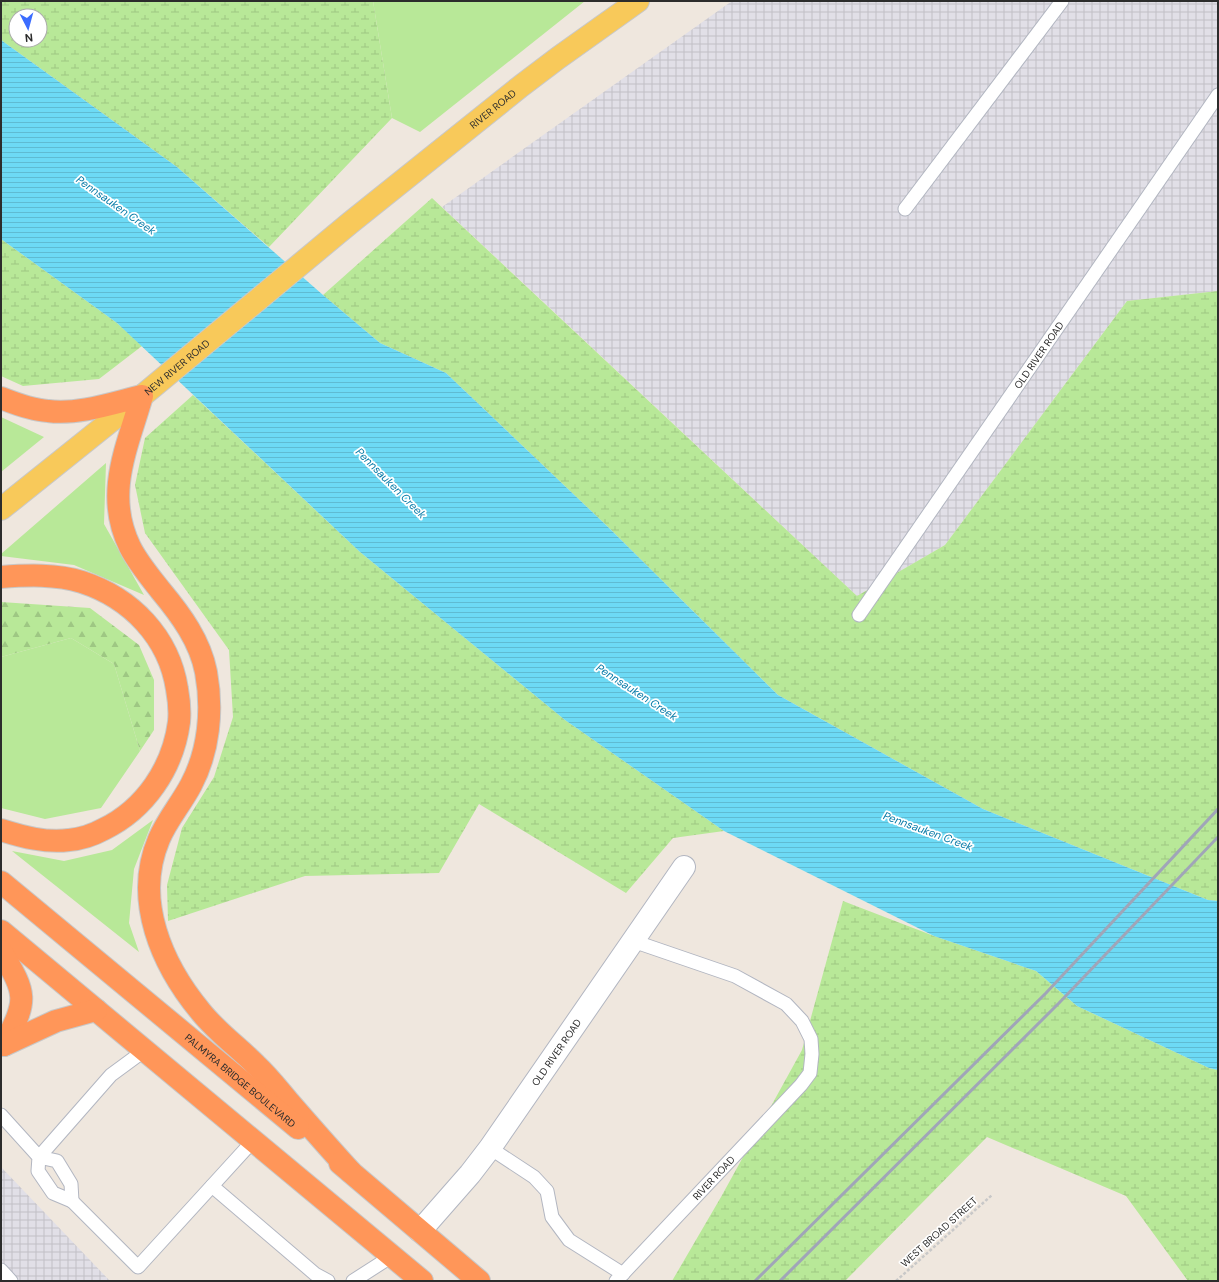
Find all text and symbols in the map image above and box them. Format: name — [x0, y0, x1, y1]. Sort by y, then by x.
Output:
north arrow — [8, 8, 48, 48]
text: N — [24, 31, 34, 45]
street label: RIVER ROAD — [467, 86, 519, 131]
water label: Pennsauken Creek — [73, 172, 159, 238]
street label: OLD RIVER ROAD — [1011, 319, 1066, 391]
street label: NEW RIVER ROAD — [142, 336, 212, 398]
water label: Pennsauken Creek — [353, 445, 429, 521]
water label: Pennsauken Creek — [594, 660, 681, 724]
water label: Pennsauken Creek — [881, 808, 975, 854]
street label: OLD RIVER ROAD — [528, 1016, 584, 1088]
street label: PALMYRA BRIDGE BOULEVARD — [182, 1031, 299, 1130]
street label: RIVER ROAD — [690, 1153, 737, 1203]
street label: WEST BROAD STREET — [898, 1194, 980, 1270]

